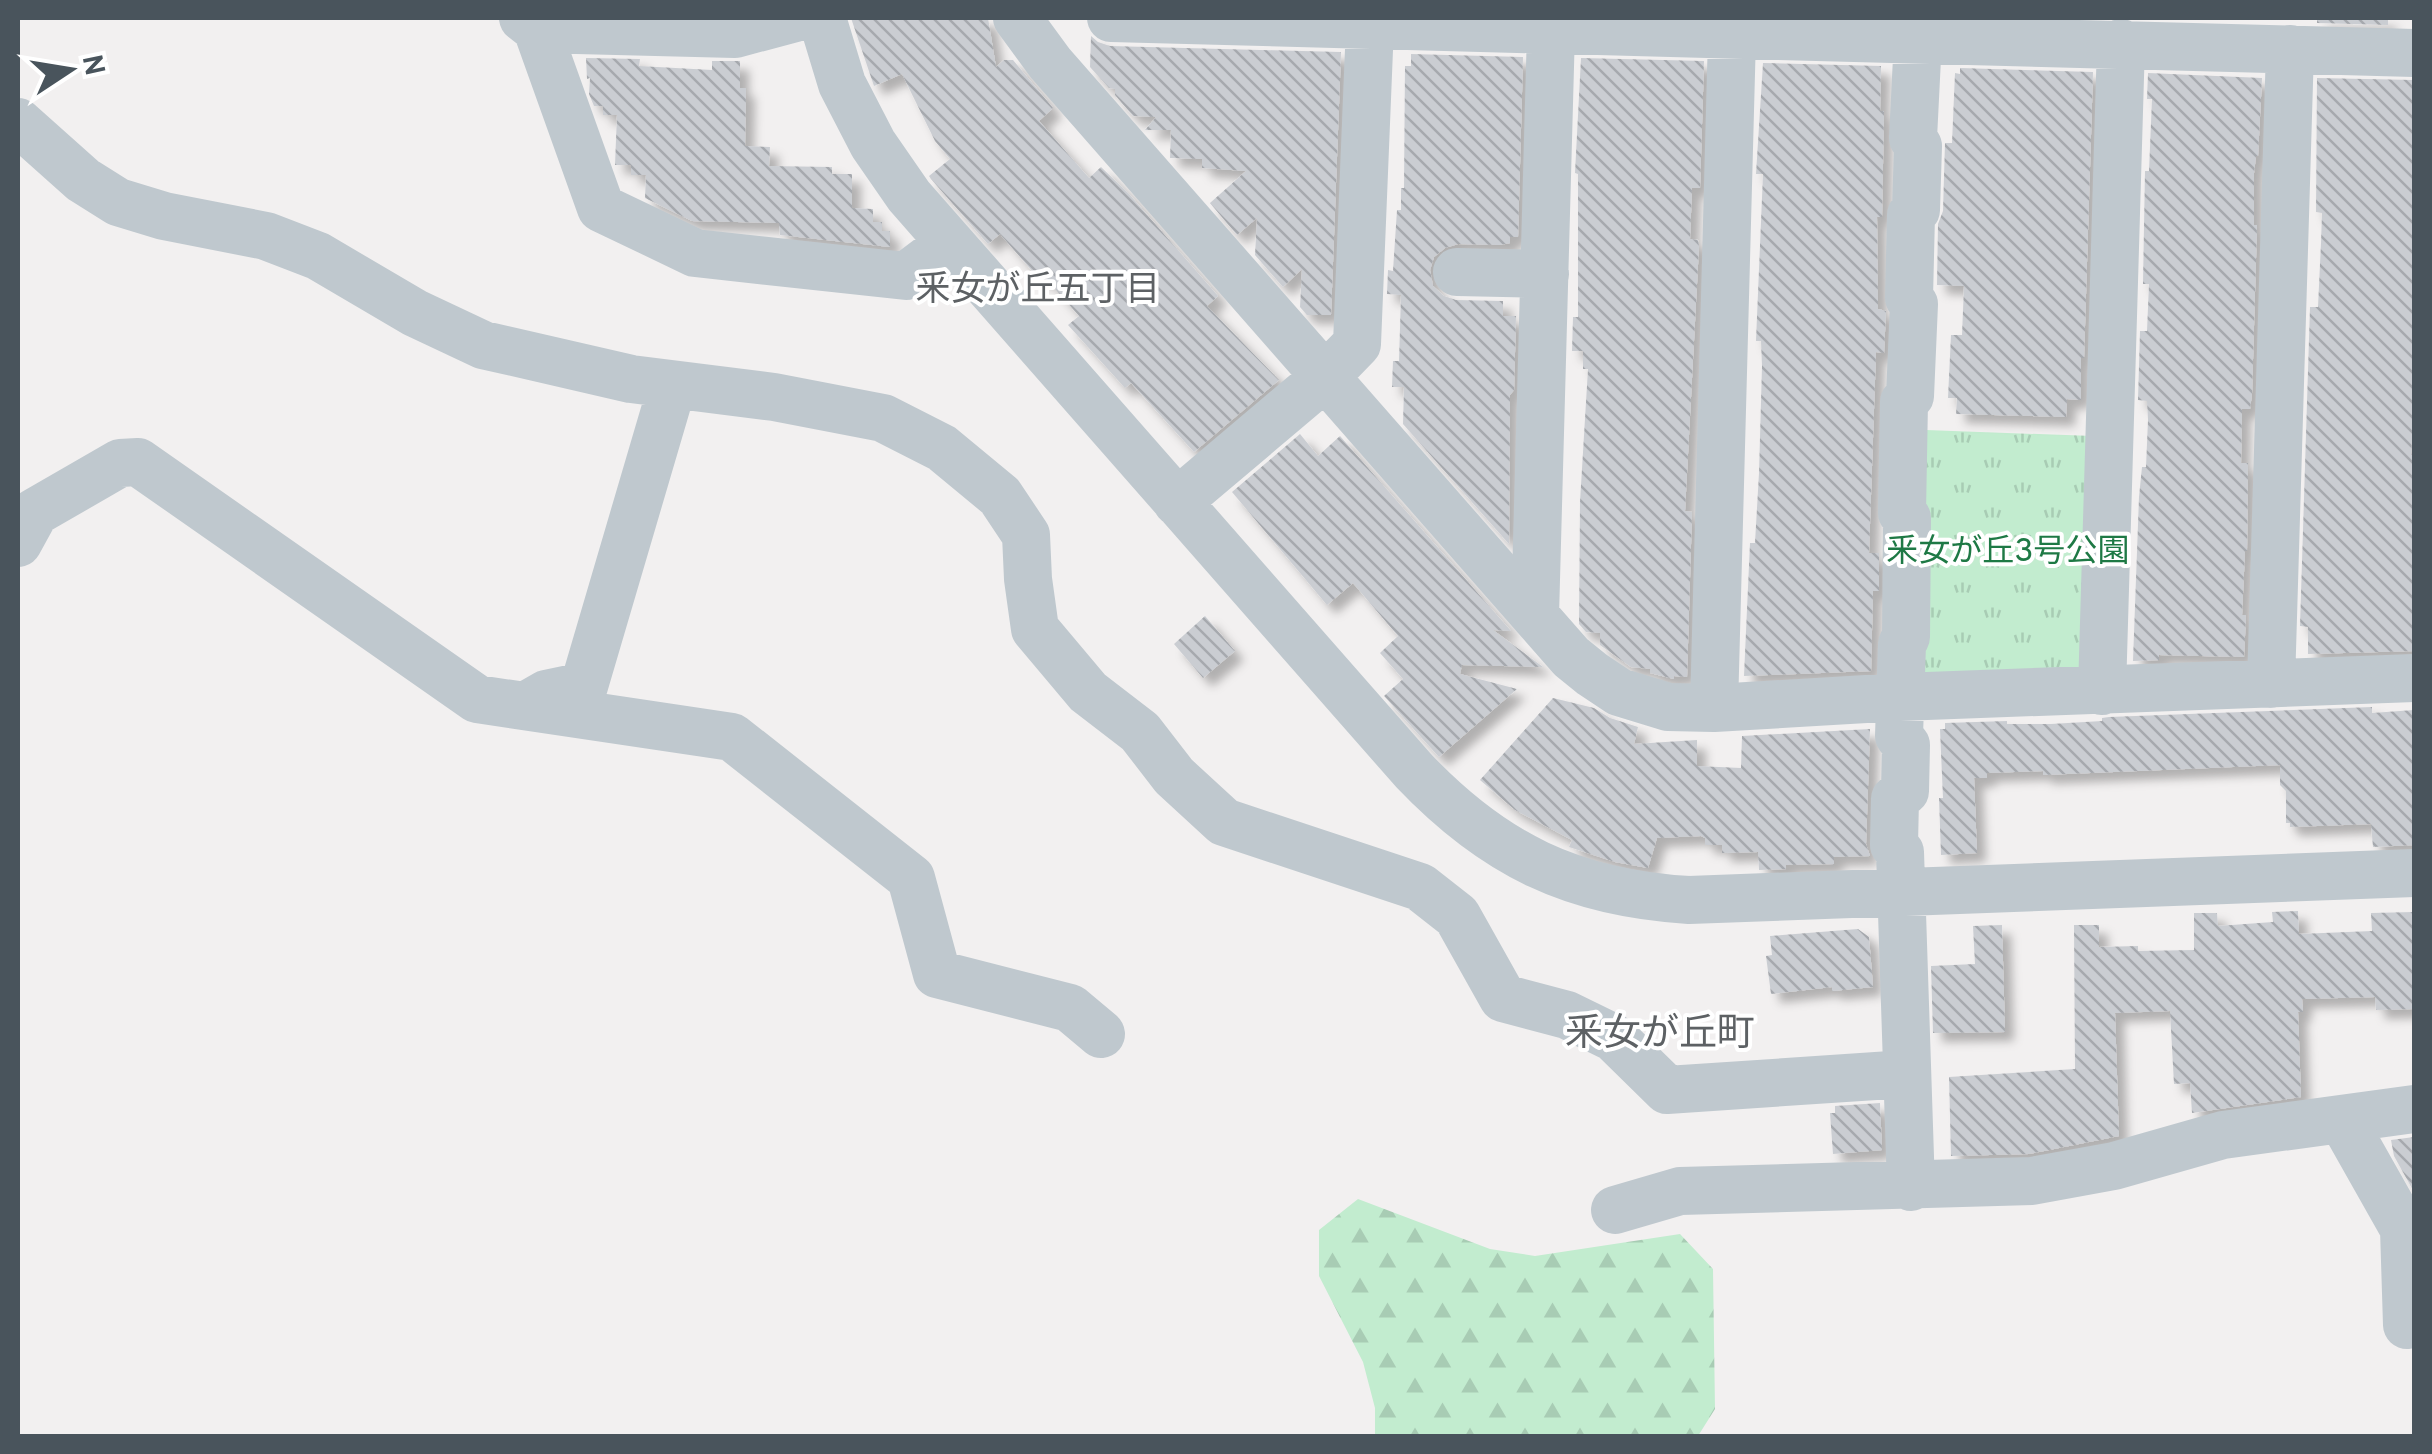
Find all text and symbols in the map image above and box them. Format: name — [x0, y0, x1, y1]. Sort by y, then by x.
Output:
north arrow — [20, 20, 120, 120]
text: N — [72, 52, 111, 79]
district label: 釆女が丘五丁目 — [915, 269, 1161, 313]
park label: 釆女が丘3号公園 — [1886, 533, 2130, 573]
district label: 釆女が丘町 — [1565, 1011, 1755, 1060]

